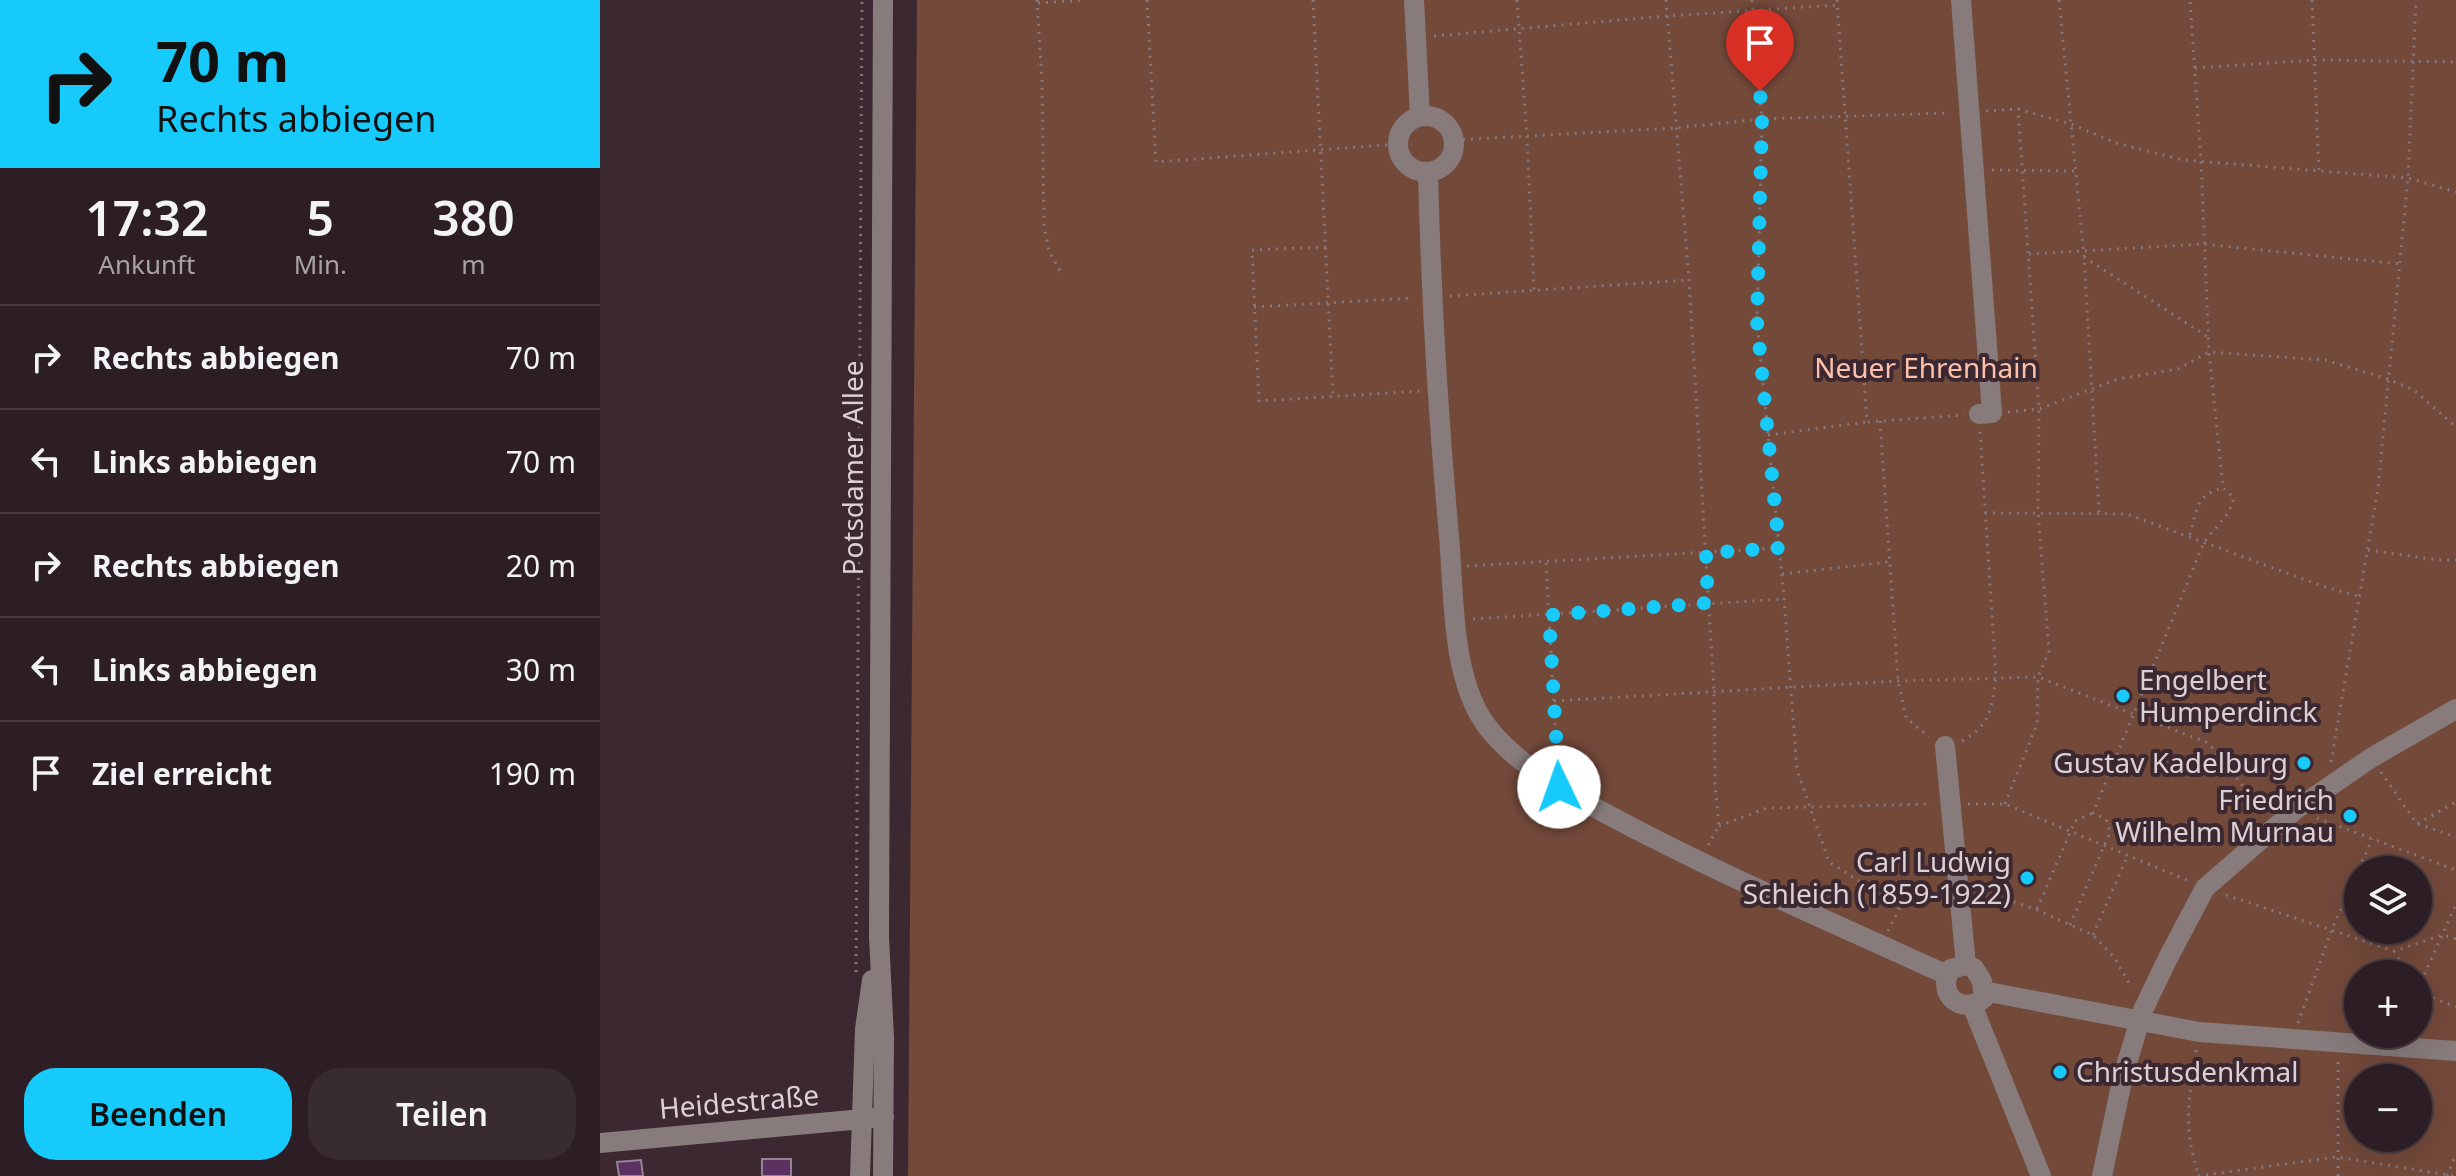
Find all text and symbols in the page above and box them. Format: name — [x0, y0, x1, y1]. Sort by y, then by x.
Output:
pin — [1726, 9, 1794, 91]
icon: arrive — [1738, 21, 1782, 65]
text: 70 m — [156, 22, 289, 98]
icon: right — [24, 32, 128, 136]
text: Rechts abbiegen — [156, 94, 437, 143]
text: 17:32 — [85, 185, 208, 250]
text: 5 — [307, 185, 334, 250]
text: 380 — [432, 185, 515, 250]
text: Ankunft — [98, 246, 195, 282]
text: Min. — [294, 246, 347, 282]
text: m — [461, 246, 486, 282]
icon: right — [24, 335, 68, 379]
text: Rechts abbiegen — [92, 337, 340, 378]
text: 70 m — [506, 337, 576, 378]
park label: Neuer Ehrenhain — [1814, 348, 2038, 386]
street label: Potsdamer Allee — [833, 360, 871, 576]
icon: left — [24, 439, 68, 483]
text: Links abbiegen — [92, 441, 318, 482]
text: 70 m — [506, 441, 576, 482]
icon: right — [24, 543, 68, 587]
text: Rechts abbiegen — [92, 545, 340, 586]
text: 20 m — [506, 545, 576, 586]
icon: left — [24, 647, 68, 691]
text: Links abbiegen — [92, 649, 318, 690]
text: 30 m — [506, 649, 576, 690]
place label: Engelbert Humperdinck — [2139, 660, 2317, 730]
marker: Engelbert Humperdinck — [2114, 687, 2132, 705]
place label: Gustav Kadelburg — [2053, 743, 2288, 781]
position arrow — [1517, 745, 1601, 829]
icon: arrive — [24, 751, 68, 795]
text: Ziel erreicht — [92, 753, 272, 794]
text: 190 m — [489, 753, 576, 794]
marker: Gustav Kadelburg — [2295, 754, 2313, 772]
place label: Friedrich Wilhelm Murnau — [2115, 780, 2334, 850]
marker: Friedrich Wilhelm Murnau — [2341, 807, 2359, 825]
place label: Carl Ludwig Schleich (1859-1922) — [1743, 842, 2011, 912]
map controls — [2344, 856, 2432, 1152]
button: layers — [2344, 856, 2432, 944]
marker: Carl Ludwig Schleich (1859-1922) — [2018, 869, 2036, 887]
button: + — [2344, 960, 2432, 1048]
place label: Christusdenkmal — [2076, 1052, 2298, 1090]
marker: Christusdenkmal — [2051, 1063, 2069, 1081]
button: − — [2344, 1064, 2432, 1152]
button: Beenden — [24, 1068, 292, 1160]
button: Teilen — [308, 1068, 576, 1160]
street label: Heidestraße — [657, 1075, 820, 1127]

